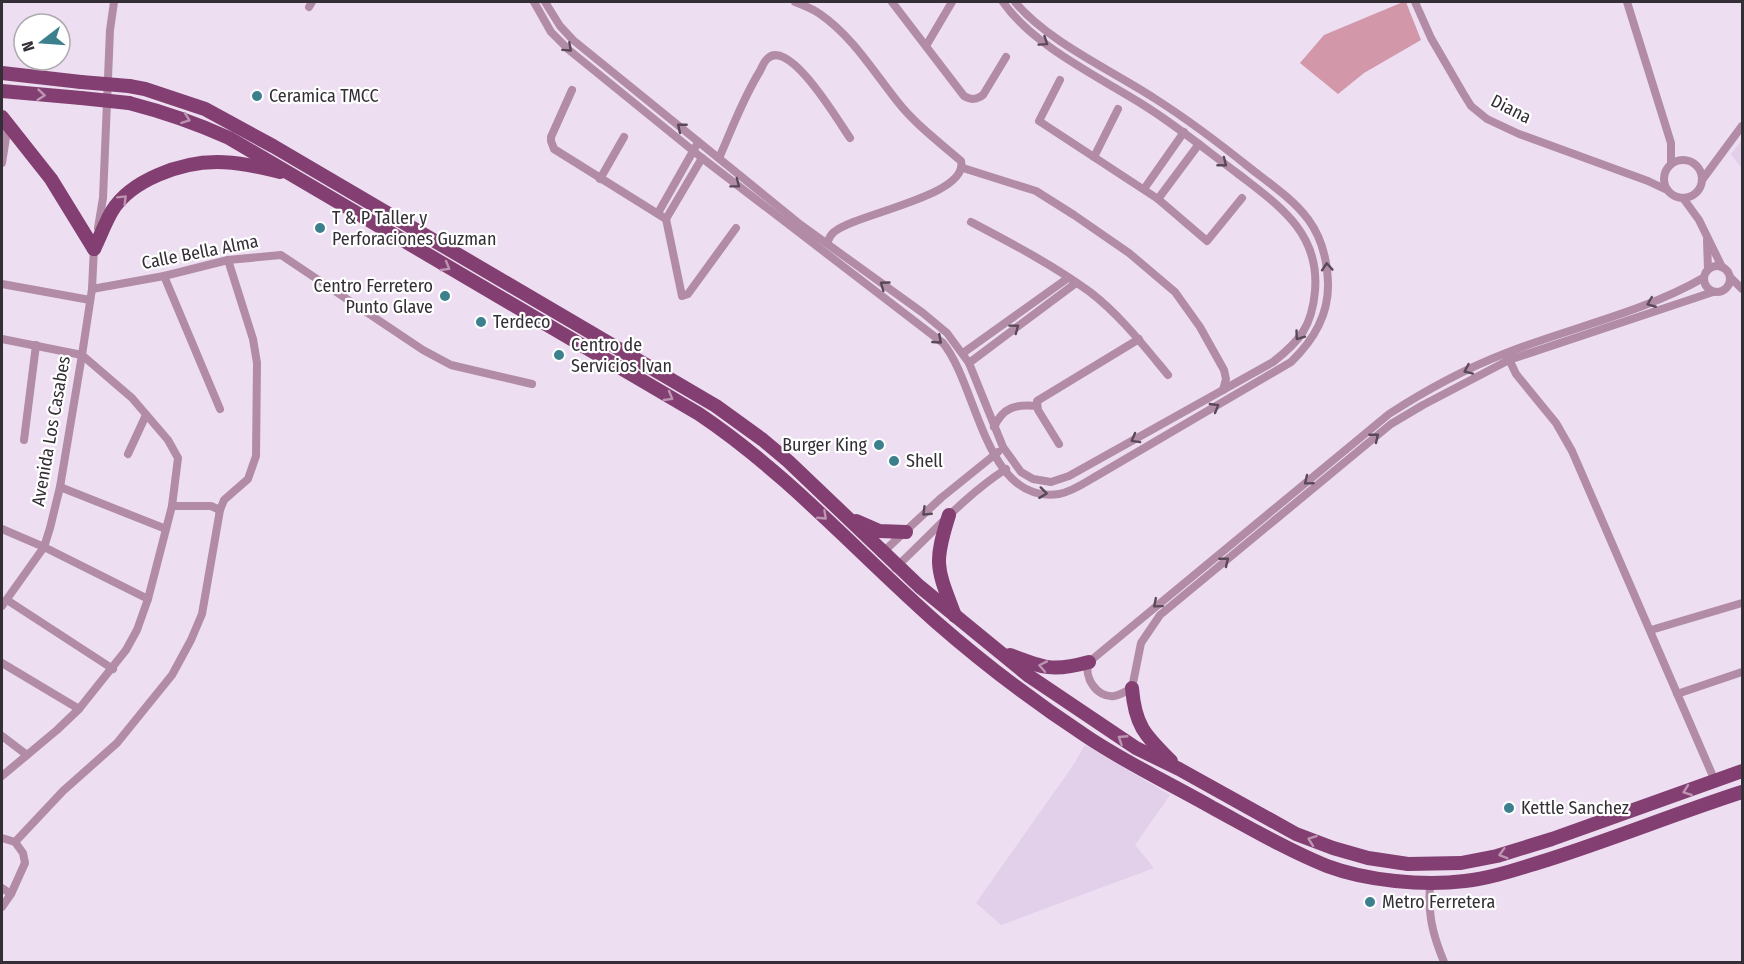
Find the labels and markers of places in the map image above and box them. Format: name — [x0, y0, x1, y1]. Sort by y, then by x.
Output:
place label: Ceramica TMCC — [269, 85, 379, 107]
marker: Ceramica TMCC — [250, 89, 264, 103]
place label: T & P Taller y Perforaciones Guzman — [332, 207, 496, 250]
marker: T & P Taller y Perforaciones Guzman — [313, 221, 327, 235]
place label: Centro Ferretero Punto Glave — [314, 275, 433, 318]
marker: Centro Ferretero Punto Glave — [438, 289, 452, 303]
place label: Terdeco — [493, 311, 550, 333]
marker: Terdeco — [474, 315, 488, 329]
place label: Centro de Servicios Ivan — [571, 334, 672, 377]
marker: Centro de Servicios Ivan — [552, 348, 566, 362]
place label: Burger King — [782, 434, 868, 456]
marker: Burger King — [872, 438, 886, 452]
place label: Shell — [906, 450, 943, 472]
marker: Shell — [887, 454, 901, 468]
place label: Kettle Sanchez — [1521, 797, 1629, 819]
marker: Kettle Sanchez — [1502, 801, 1516, 815]
place label: Metro Ferretera — [1382, 891, 1495, 913]
marker: Metro Ferretera — [1363, 895, 1377, 909]

